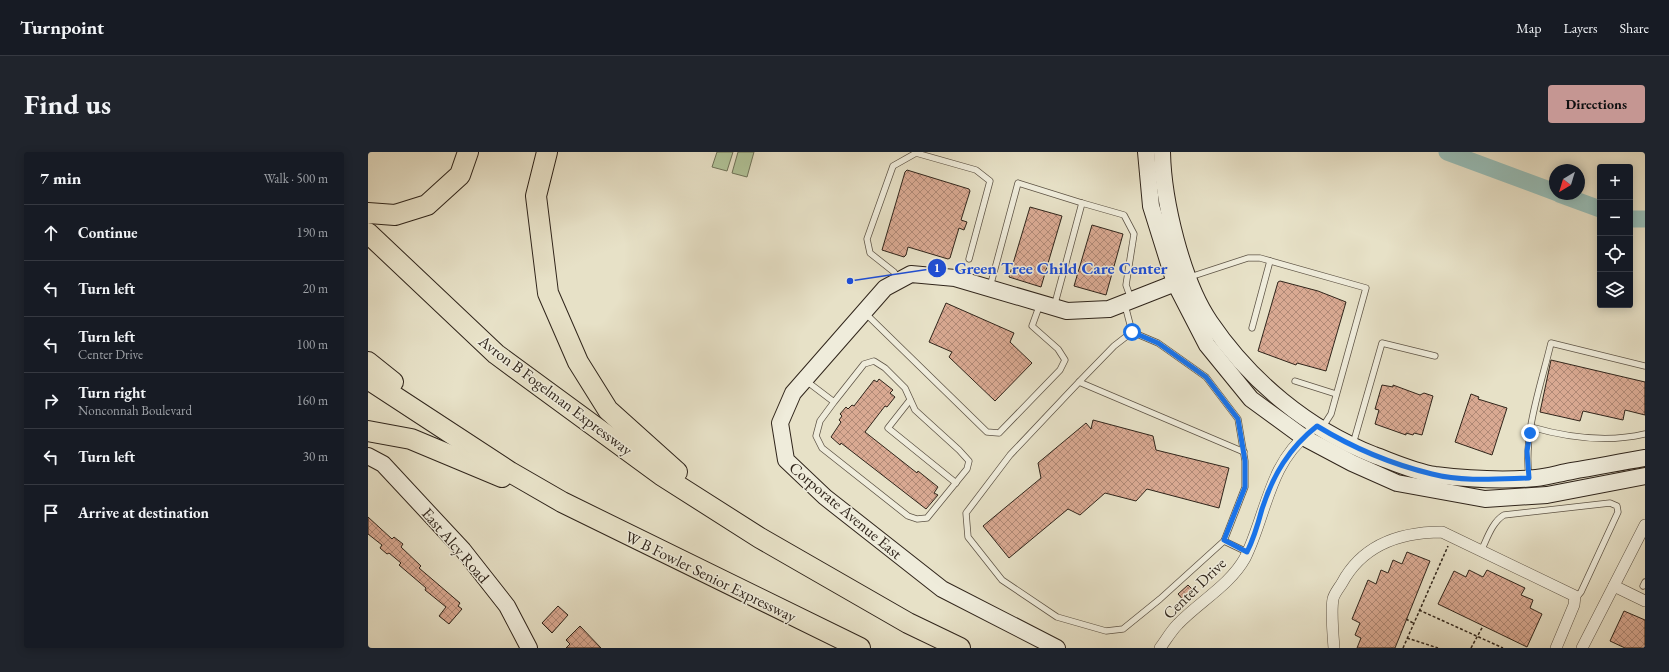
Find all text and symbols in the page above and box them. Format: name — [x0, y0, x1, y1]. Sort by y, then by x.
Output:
text: Turnpoint — [20, 15, 104, 40]
text: Map — [1516, 19, 1541, 37]
text: Layers — [1563, 19, 1598, 37]
text: Share — [1620, 19, 1649, 37]
button: Directions — [1548, 85, 1645, 123]
text: Find us — [24, 86, 111, 122]
north arrow — [1549, 164, 1585, 200]
map controls — [1597, 164, 1633, 308]
button: + — [1597, 164, 1633, 200]
text: 7 min — [40, 167, 81, 189]
text: Walk · 500 m — [264, 170, 328, 187]
button: − — [1597, 200, 1633, 236]
icon: ahead — [40, 222, 62, 244]
text: Continue — [78, 223, 138, 242]
text: 190 m — [297, 224, 328, 241]
button: locate — [1597, 236, 1633, 272]
callout: Green Tree Child Care Center — [927, 253, 1176, 282]
text: Green Tree Child Care Center — [954, 257, 1168, 279]
text: 1 — [934, 260, 940, 276]
button: layers — [1597, 272, 1633, 308]
icon: left — [40, 278, 62, 300]
text: Turn left — [78, 279, 135, 298]
text: 20 m — [303, 280, 328, 297]
route start — [1123, 323, 1141, 341]
text: Turn left — [78, 327, 135, 346]
street label: Avron B Fogelman Expressway — [474, 330, 638, 461]
icon: left — [40, 334, 62, 356]
text: 100 m — [297, 336, 328, 353]
text: Center Drive — [78, 346, 143, 363]
text: Turn right — [78, 383, 146, 402]
icon: right — [40, 390, 62, 412]
text: 160 m — [297, 392, 328, 409]
text: Nonconnah Boulevard — [78, 402, 192, 419]
route end — [1521, 424, 1539, 442]
icon: left — [40, 446, 62, 468]
text: Turn left — [78, 447, 135, 466]
text: 30 m — [303, 448, 328, 465]
street label: Corporate Avenue East — [785, 457, 907, 564]
icon: arrive — [40, 502, 62, 524]
text: Arrive at destination — [78, 503, 209, 522]
street label: East Alcy Road — [417, 503, 495, 588]
street label: W B Fowler Senior Expressway — [622, 526, 801, 628]
street label: Center Drive — [1158, 553, 1230, 624]

